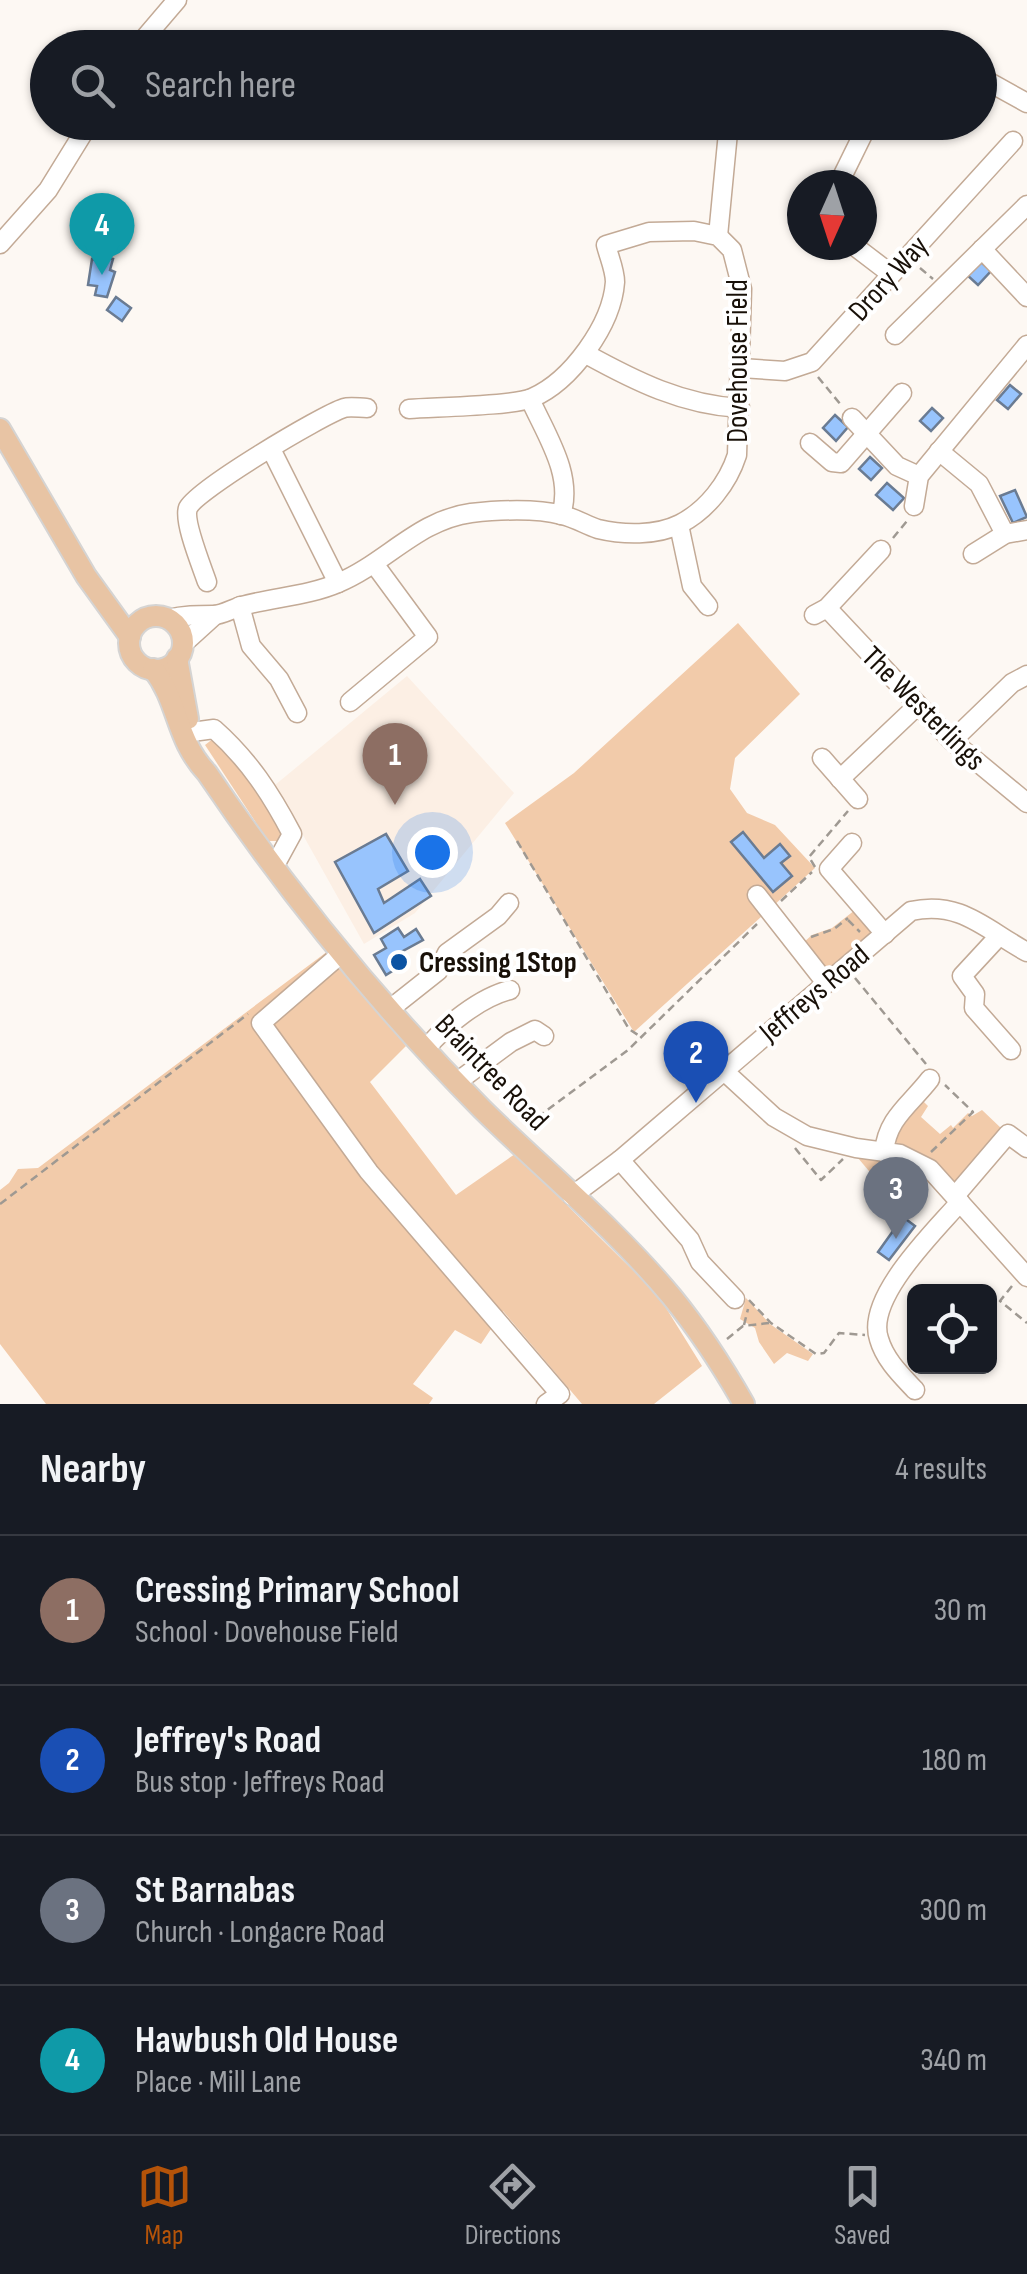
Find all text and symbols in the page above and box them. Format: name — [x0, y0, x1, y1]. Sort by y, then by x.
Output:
search box — [30, 30, 997, 140]
icon: search — [65, 58, 120, 113]
text: Search here — [145, 63, 296, 108]
north arrow — [787, 170, 877, 260]
pin: 4 — [70, 192, 134, 275]
street label: Drory Way — [841, 228, 937, 329]
street label: Dovehouse Field — [720, 279, 756, 443]
street label: The Westerlings — [854, 639, 993, 778]
pin: 1 — [362, 722, 428, 805]
your location — [407, 827, 458, 878]
street label: Jeffreys Road — [752, 937, 877, 1051]
place label: Cressing 1Stop — [419, 945, 577, 981]
marker: Cressing 1Stop — [388, 951, 410, 973]
street label: Braintree Road — [427, 1007, 556, 1138]
pin: 2 — [664, 1020, 728, 1103]
pin: 3 — [864, 1156, 928, 1239]
map controls — [907, 1284, 997, 1374]
button: locate — [907, 1284, 997, 1374]
text: Nearby — [40, 1444, 146, 1495]
text: 4 results — [895, 1450, 987, 1489]
text: Cressing Primary School — [135, 1568, 459, 1613]
text: 1 — [66, 1591, 79, 1630]
text: 30 m — [934, 1591, 987, 1630]
text: School · Dovehouse Field — [135, 1613, 399, 1652]
text: Jeffrey's Road — [135, 1718, 321, 1763]
text: 2 — [65, 1741, 80, 1780]
text: 180 m — [922, 1741, 987, 1780]
text: Bus stop · Jeffreys Road — [135, 1763, 385, 1802]
text: St Barnabas — [135, 1868, 295, 1913]
text: 3 — [65, 1891, 80, 1930]
text: 300 m — [919, 1891, 987, 1930]
text: Church · Longacre Road — [135, 1913, 385, 1952]
text: Hawbush Old House — [135, 2018, 398, 2063]
text: 4 — [65, 2041, 80, 2080]
text: 340 m — [920, 2041, 987, 2080]
text: Place · Mill Lane — [135, 2063, 302, 2102]
tab: Map — [137, 2159, 192, 2252]
tab: Directions — [465, 2159, 561, 2252]
tab: Saved — [834, 2159, 890, 2252]

